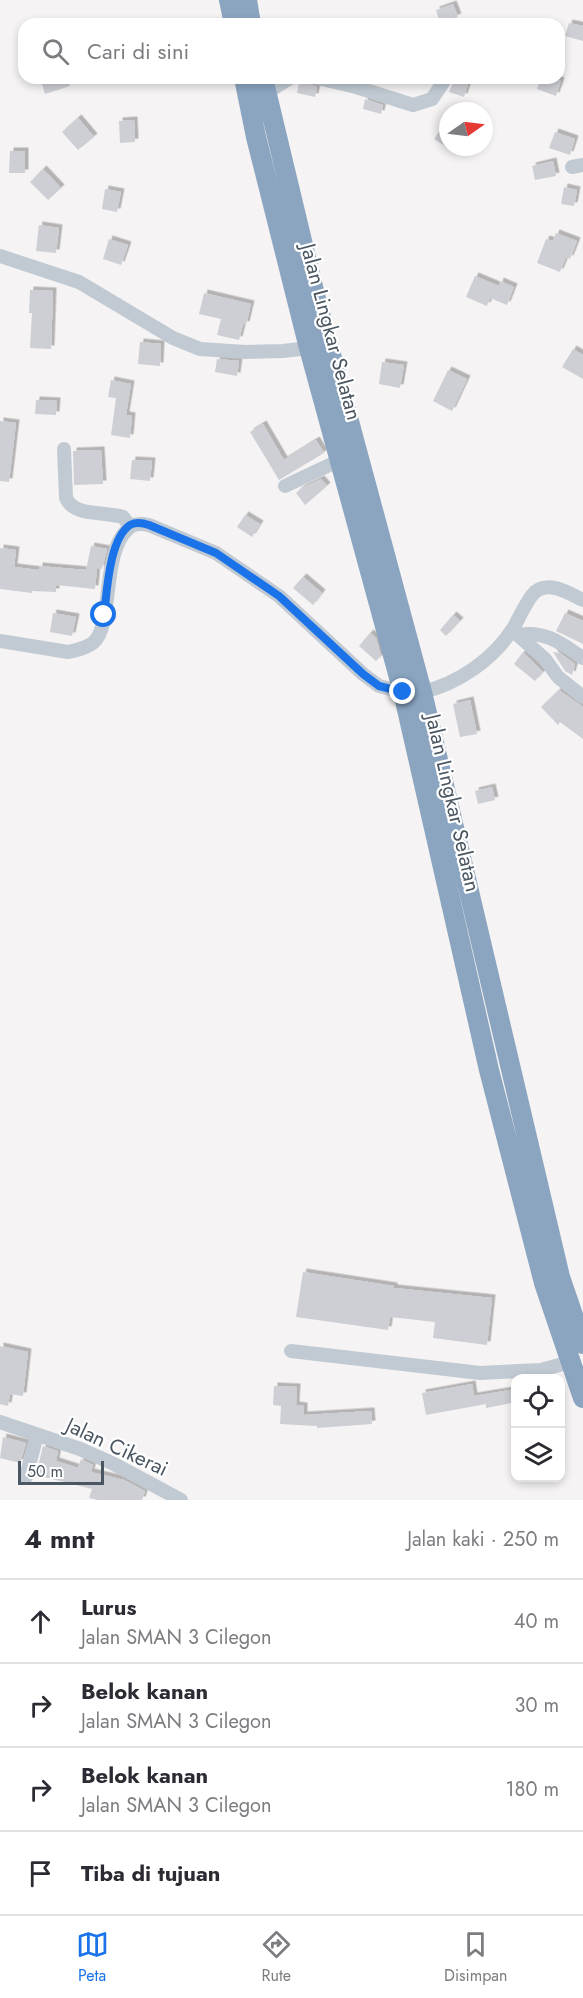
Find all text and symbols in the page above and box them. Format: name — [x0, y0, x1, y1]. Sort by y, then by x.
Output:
search box — [18, 18, 565, 84]
icon: search — [39, 35, 72, 68]
text: Cari di sini — [87, 35, 189, 67]
north arrow — [439, 102, 493, 156]
street label: Jalan Lingkar Selatan — [292, 238, 369, 424]
route start — [90, 601, 116, 627]
route end — [389, 678, 415, 704]
street label: Jalan Lingkar Selatan — [417, 708, 488, 895]
map controls — [511, 1374, 565, 1482]
button: locate — [511, 1374, 565, 1428]
street label: Jalan Cikerai — [58, 1409, 173, 1484]
button: layers — [511, 1428, 565, 1482]
scale bar — [18, 1458, 104, 1486]
text: 50 m — [27, 1460, 63, 1483]
text: 4 mnt — [24, 1520, 95, 1558]
text: Jalan kaki · 250 m — [407, 1525, 559, 1554]
text: Lurus — [81, 1591, 137, 1623]
icon: ahead — [24, 1605, 57, 1638]
text: 40 m — [514, 1607, 559, 1636]
text: Jalan SMAN 3 Cilegon — [81, 1623, 272, 1652]
text: Belok kanan — [81, 1675, 208, 1707]
icon: right — [24, 1689, 57, 1722]
text: 30 m — [514, 1691, 559, 1720]
text: Jalan SMAN 3 Cilegon — [81, 1707, 272, 1736]
text: Belok kanan — [81, 1759, 208, 1791]
icon: right — [24, 1773, 57, 1806]
text: 180 m — [505, 1775, 559, 1804]
text: Jalan SMAN 3 Cilegon — [81, 1791, 272, 1820]
icon: arrive — [24, 1857, 57, 1890]
text: Tiba di tujuan — [81, 1857, 220, 1889]
tab: Peta — [76, 1928, 109, 1987]
tab: Rute — [260, 1928, 293, 1987]
tab: Disimpan — [444, 1928, 507, 1987]

